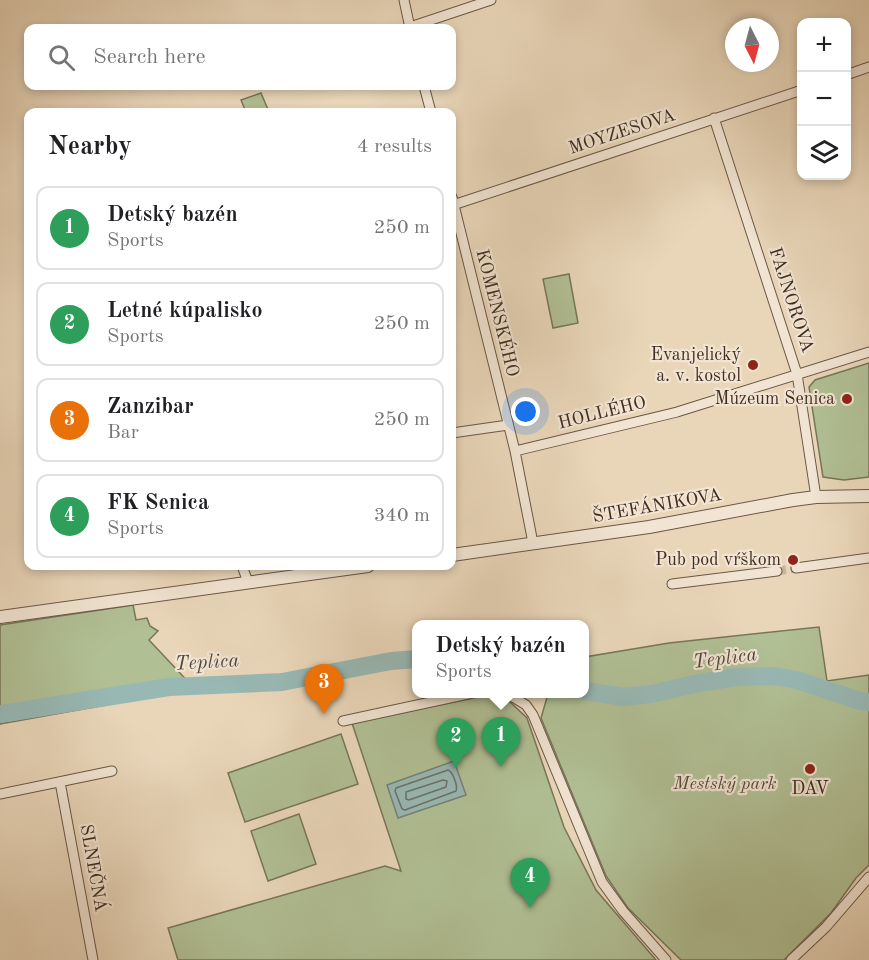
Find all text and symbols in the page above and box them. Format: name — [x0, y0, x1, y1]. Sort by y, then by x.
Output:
north arrow — [725, 18, 779, 72]
map controls — [797, 18, 851, 180]
button: + — [797, 18, 851, 72]
search box — [24, 24, 456, 90]
icon: search — [45, 41, 78, 74]
text: Search here — [93, 46, 206, 68]
button: − — [797, 72, 851, 126]
street label: MOYZESOVA — [566, 106, 678, 158]
button: layers — [797, 126, 851, 180]
text: Nearby — [48, 134, 132, 160]
text: 4 results — [357, 137, 432, 157]
text: Detský bazén — [107, 204, 238, 226]
text: 1 — [64, 218, 75, 238]
text: 250 m — [374, 218, 430, 238]
text: Sports — [107, 231, 164, 251]
street label: FAJNOROVA — [766, 245, 817, 355]
street label: KOMENSKÉHO — [472, 246, 525, 379]
text: Letné kúpalisko — [107, 300, 263, 322]
text: 2 — [64, 314, 75, 334]
text: 250 m — [374, 314, 430, 334]
text: Sports — [107, 327, 164, 347]
place label: Evanjelický a. v. kostol — [650, 346, 741, 385]
marker: Evanjelický a. v. kostol — [746, 358, 760, 372]
street label: HOLLÉHO — [555, 389, 648, 433]
place label: Múzeum Senica — [714, 390, 835, 408]
marker: Múzeum Senica — [840, 392, 854, 406]
text: Zanzibar — [107, 396, 194, 418]
your location — [511, 397, 540, 426]
text: 3 — [64, 410, 75, 430]
text: 250 m — [374, 410, 430, 430]
text: Bar — [107, 423, 139, 443]
street label: ŠTEFÁNIKOVA — [590, 481, 723, 526]
text: FK Senica — [107, 492, 209, 514]
text: 4 — [64, 506, 75, 526]
text: 340 m — [374, 506, 430, 526]
text: Sports — [107, 519, 164, 539]
place label: Pub pod vŕškom — [655, 551, 781, 569]
marker: Pub pod vŕškom — [786, 553, 800, 567]
popup — [412, 620, 589, 698]
text: Detský bazén — [435, 635, 566, 657]
water label: Teplica — [692, 645, 758, 673]
water label: Teplica — [174, 651, 240, 675]
text: Sports — [435, 662, 492, 682]
pin: 3 — [304, 664, 344, 714]
pin: 2 — [436, 718, 476, 768]
pin: 1 — [482, 718, 520, 767]
marker: DAV — [803, 762, 817, 776]
park label: Mestský park — [672, 775, 777, 793]
place label: DAV — [791, 780, 829, 798]
street label: SLNEČNÁ — [76, 822, 115, 913]
pin: 4 — [510, 858, 550, 908]

